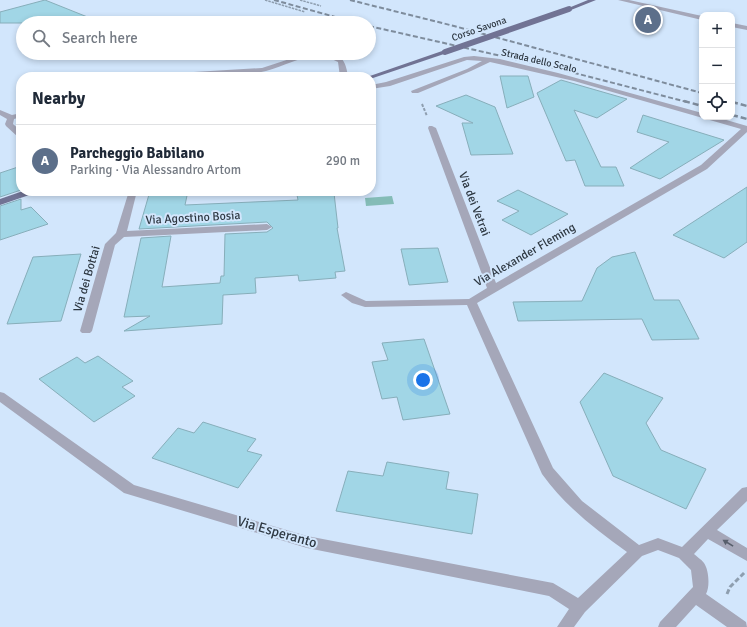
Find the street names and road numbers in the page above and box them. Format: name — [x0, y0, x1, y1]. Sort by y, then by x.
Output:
street label: Corso Savona — [450, 14, 508, 44]
street label: Strada dello Scalo — [500, 46, 578, 76]
street label: Via dei Vetrai — [455, 170, 493, 238]
street label: Via Agostino Bosia — [145, 208, 241, 228]
street label: Via Alexander Fleming — [472, 220, 578, 290]
street label: Via dei Bottai — [70, 244, 104, 314]
street label: Via Esperanto — [235, 512, 319, 552]

